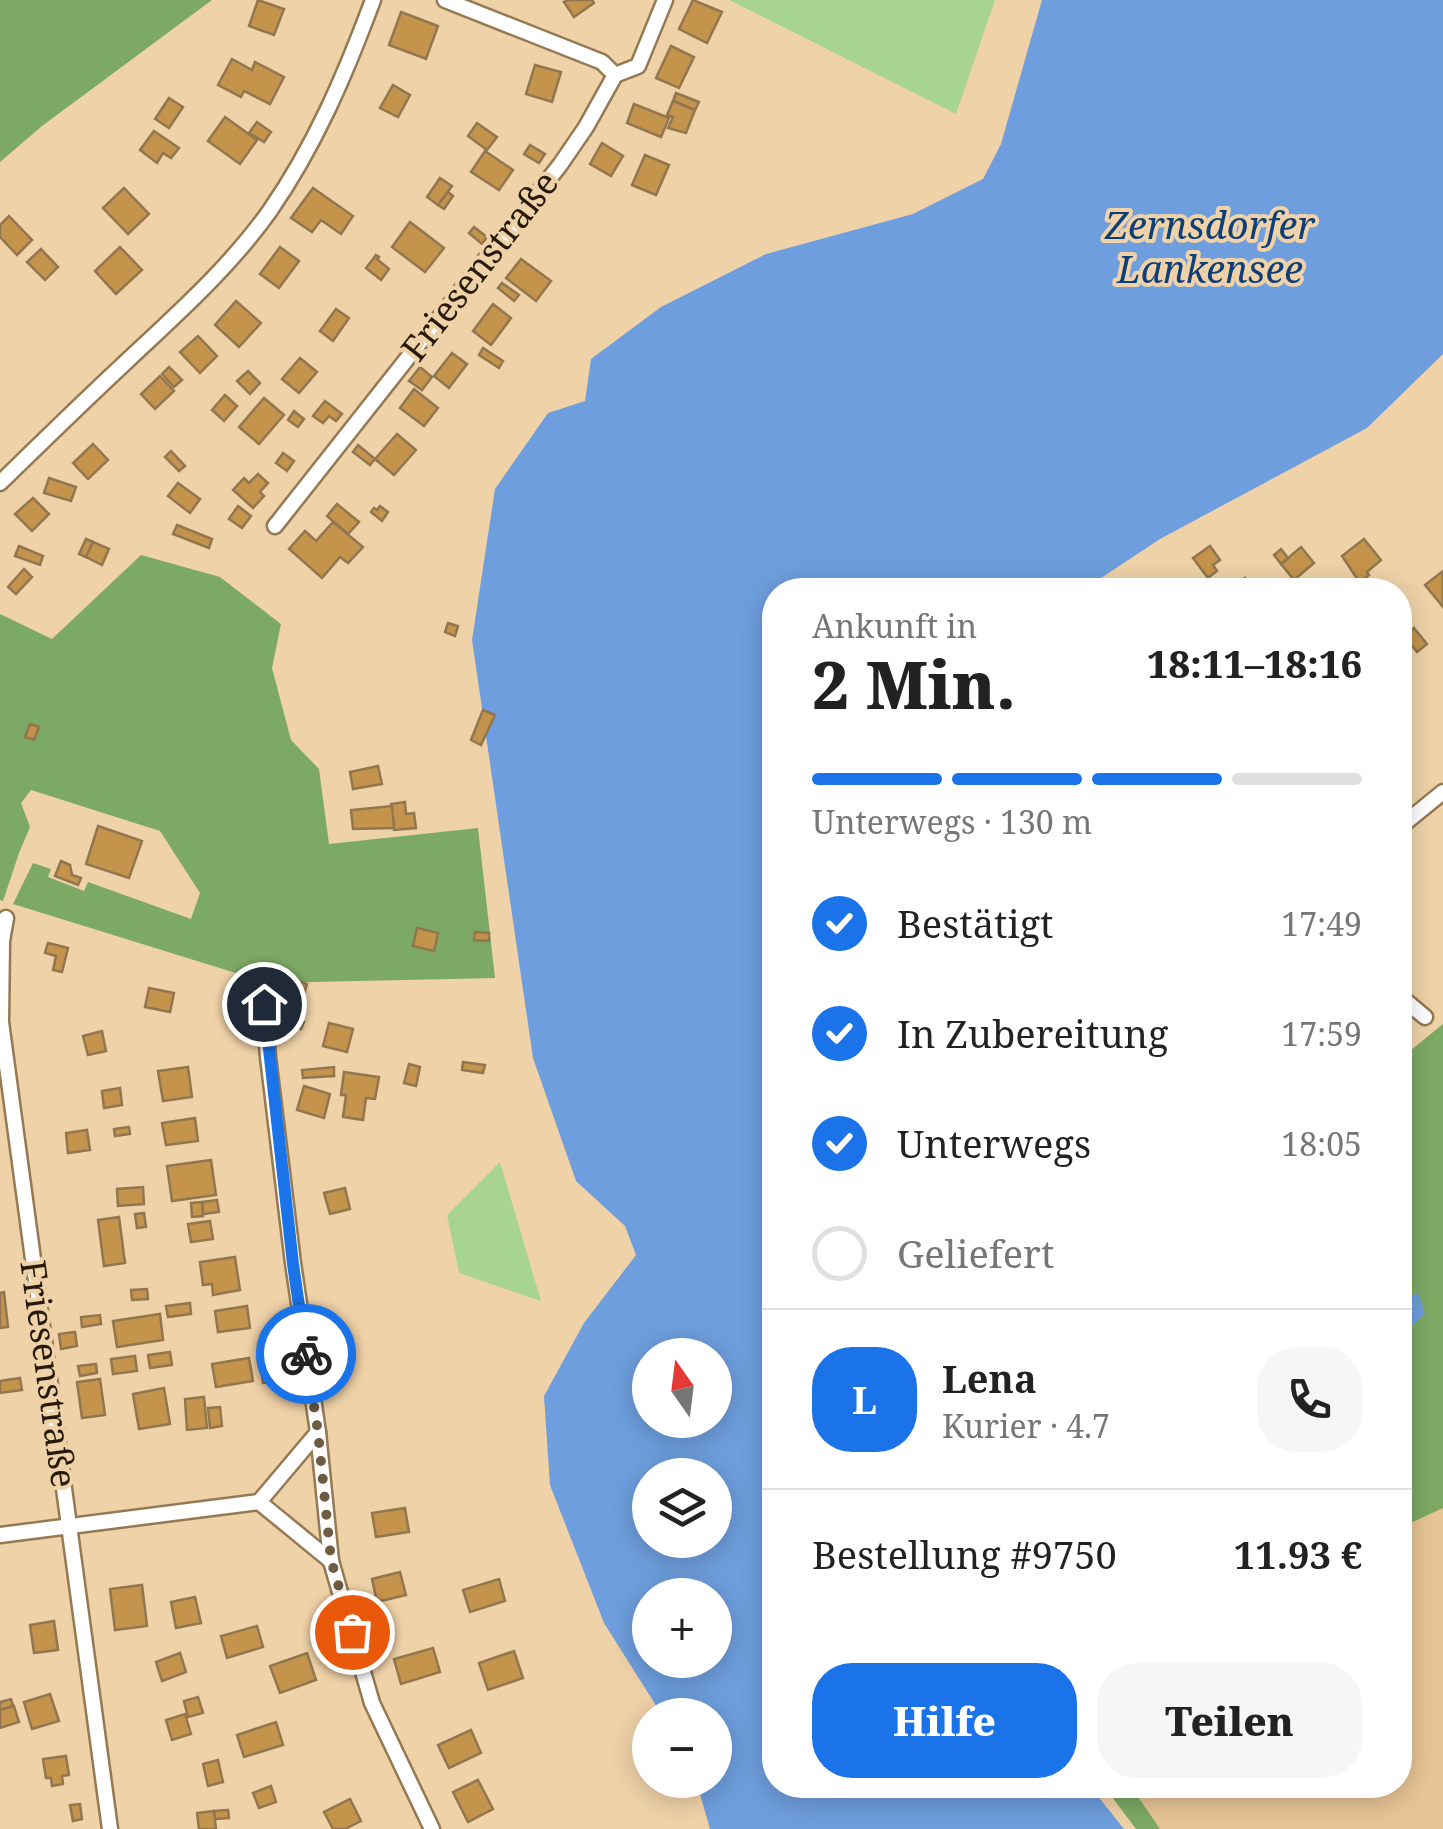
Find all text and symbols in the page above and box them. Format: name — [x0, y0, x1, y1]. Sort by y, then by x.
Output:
street label: Friesenstraße — [390, 160, 568, 370]
water label: Zernsdorfer Lankensee — [1104, 198, 1315, 294]
text: Ankunft in — [812, 604, 977, 647]
text: 18:11–18:16 — [1147, 637, 1362, 689]
text: 2 Min. — [812, 640, 1016, 728]
text: Unterwegs · 130 m — [812, 800, 1092, 843]
icon: check — [812, 896, 867, 951]
text: Bestätigt — [897, 897, 1053, 949]
text: 17:49 — [1281, 902, 1362, 945]
pin — [222, 962, 307, 1047]
icon: home — [237, 977, 292, 1032]
icon: check — [812, 1006, 867, 1061]
text: In Zubereitung — [897, 1007, 1168, 1059]
text: 17:59 — [1281, 1012, 1362, 1055]
icon: check — [812, 1116, 867, 1171]
text: Unterwegs — [897, 1117, 1091, 1169]
text: 18:05 — [1281, 1122, 1362, 1165]
text: Geliefert — [897, 1227, 1054, 1279]
street label: Friesenstraße — [10, 1257, 89, 1491]
courier — [256, 1304, 356, 1404]
icon: bike — [279, 1327, 334, 1382]
north arrow — [632, 1338, 732, 1438]
map controls — [632, 1338, 732, 1798]
button: phone — [1257, 1347, 1362, 1452]
text: Lena — [942, 1352, 1037, 1404]
text: L — [852, 1373, 877, 1425]
text: Kurier · 4.7 — [942, 1404, 1110, 1447]
button: layers — [632, 1458, 732, 1558]
text: Bestellung #9750 — [812, 1528, 1117, 1580]
text: 11.93 € — [1234, 1528, 1362, 1580]
button: + — [632, 1578, 732, 1678]
pin — [310, 1590, 395, 1675]
icon: bag — [325, 1605, 380, 1660]
button: Hilfe — [812, 1663, 1077, 1778]
button: Teilen — [1097, 1663, 1362, 1778]
button: − — [632, 1698, 732, 1798]

